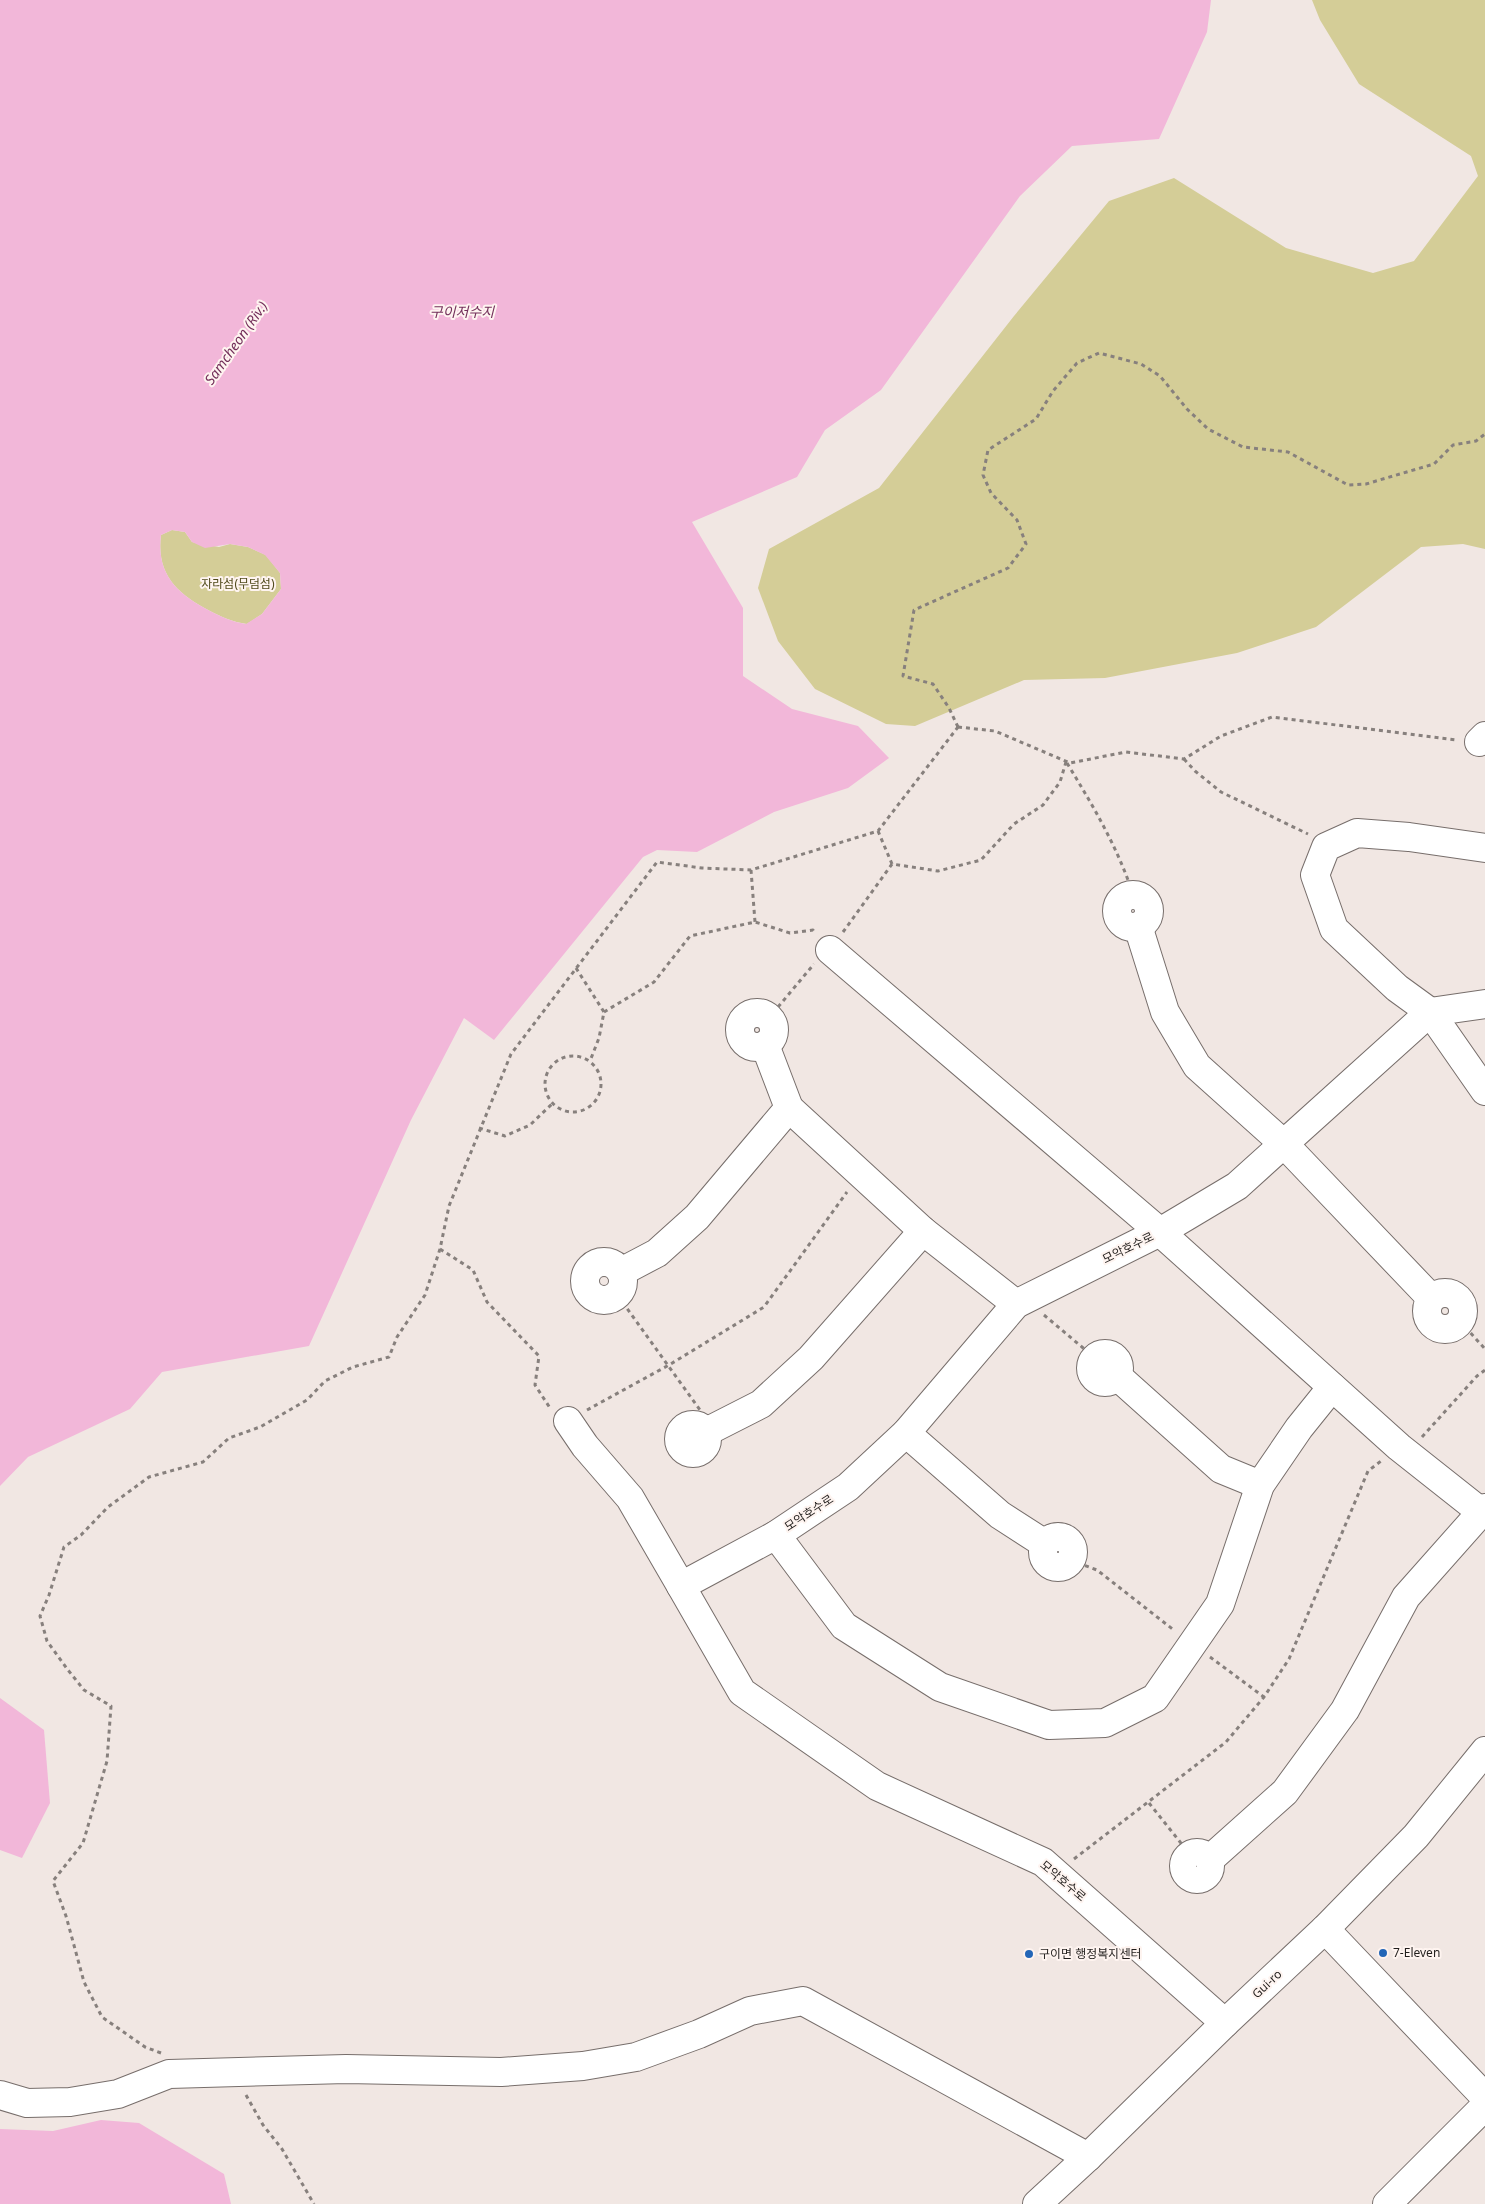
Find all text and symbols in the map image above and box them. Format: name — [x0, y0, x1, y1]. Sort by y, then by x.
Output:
water label: Samcheon (Riv.) — [200, 297, 271, 388]
water label: 구이저수지 — [430, 302, 495, 321]
park label: 자라섬(무덤섬) — [201, 575, 275, 592]
street label: 모악호수로 — [1099, 1228, 1156, 1267]
street label: 모악호수로 — [781, 1490, 837, 1535]
street label: 모악호수로 — [1037, 1856, 1090, 1905]
place label: 7-Eleven — [1393, 1944, 1440, 1961]
place label: 구이면 행정복지센터 — [1039, 1945, 1141, 1962]
marker: 7-Eleven — [1377, 1947, 1389, 1959]
marker: 구이면 행정복지센터 — [1023, 1948, 1035, 1960]
street label: Gui-ro — [1248, 1965, 1285, 2002]

